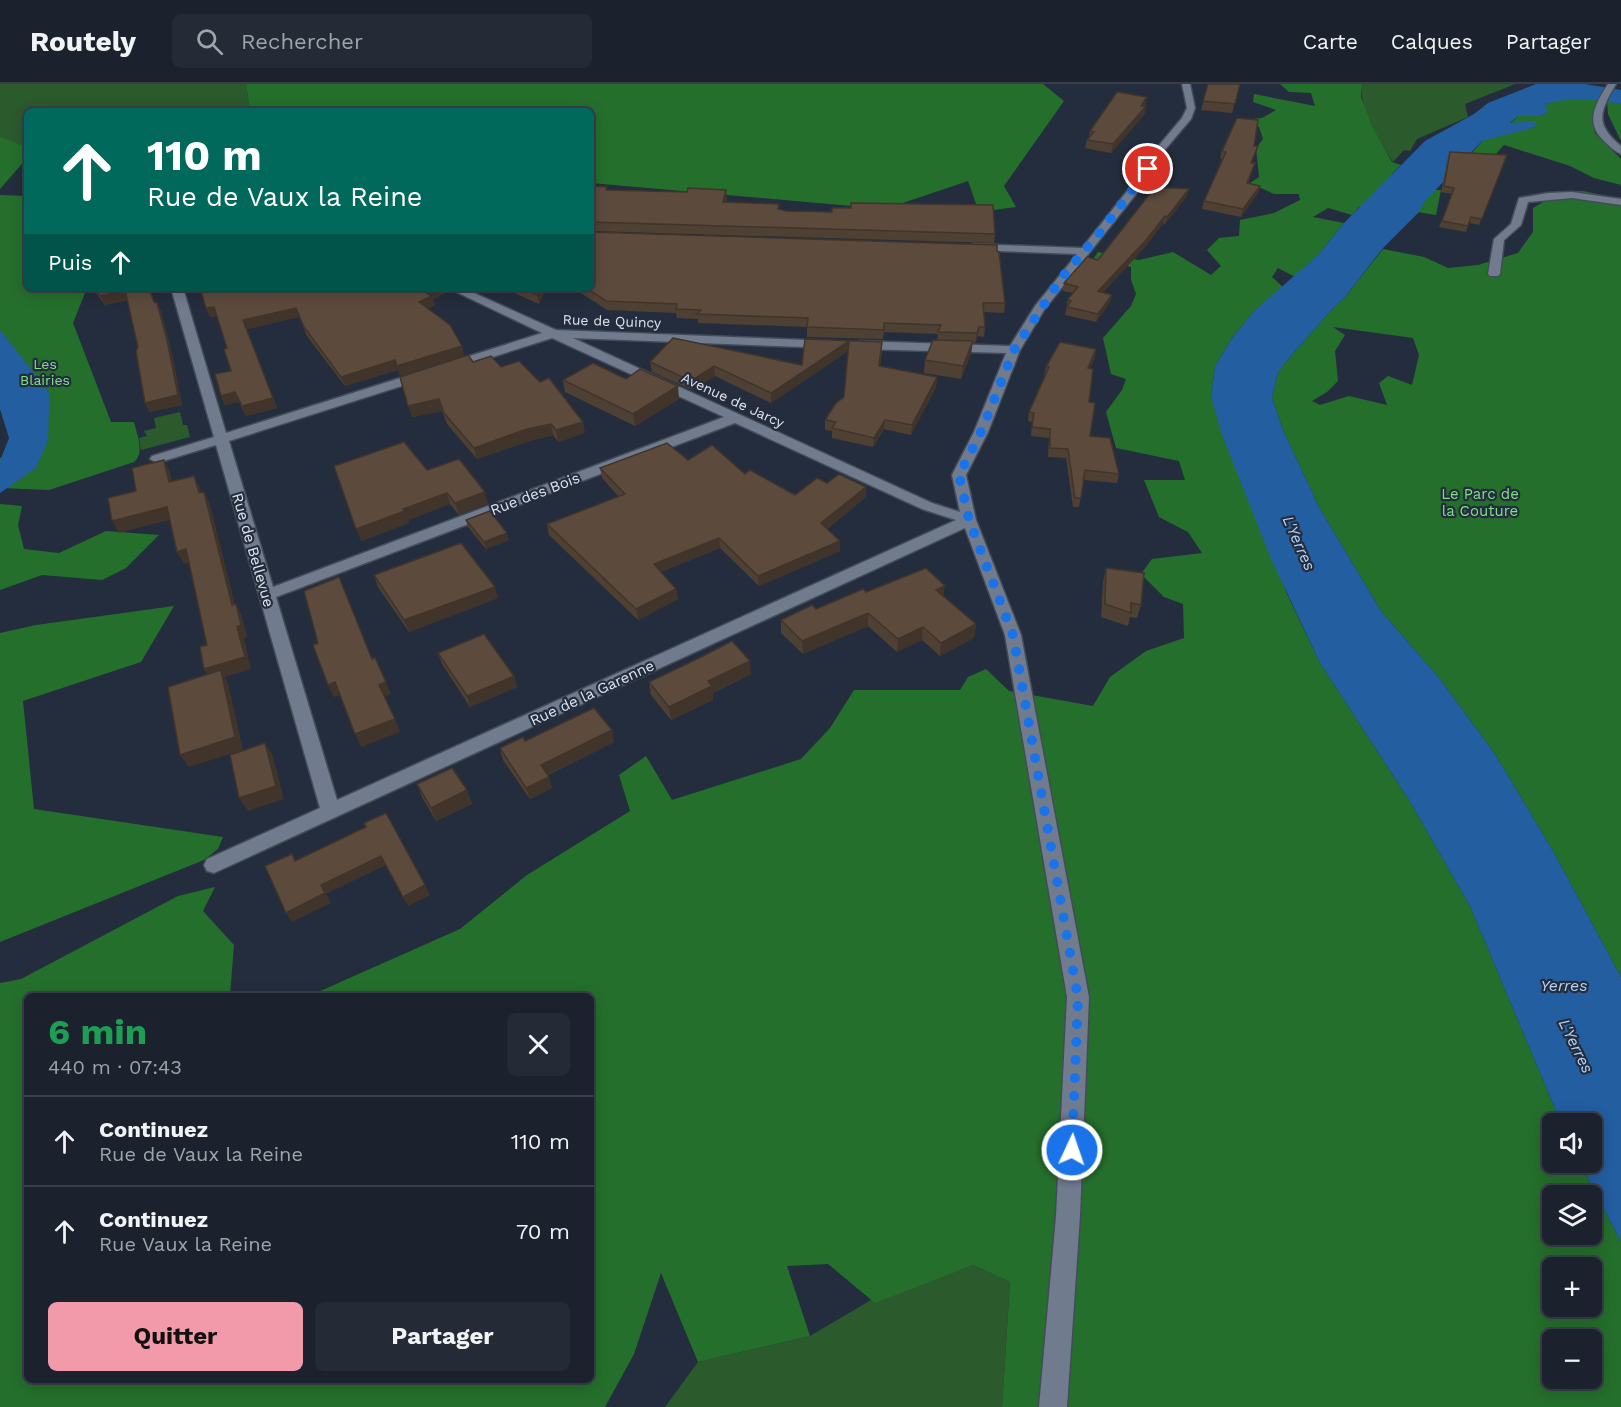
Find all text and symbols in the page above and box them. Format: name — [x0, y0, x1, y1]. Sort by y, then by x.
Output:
search box — [172, 14, 592, 68]
text: Routely — [30, 25, 136, 58]
icon: search — [193, 25, 226, 58]
text: Rechercher — [241, 29, 363, 54]
text: Carte — [1303, 29, 1358, 54]
text: Calques — [1391, 29, 1473, 54]
text: Partager — [1506, 29, 1591, 54]
text: 110 m — [147, 131, 262, 180]
icon: ahead — [48, 132, 126, 210]
pin — [1122, 143, 1173, 194]
icon: arrive — [1131, 152, 1164, 185]
text: Rue de Vaux la Reine — [147, 181, 422, 213]
icon: ahead — [104, 246, 137, 279]
text: Puis — [48, 250, 92, 275]
street label: Rue de Quincy — [562, 311, 662, 331]
park label: Les Blairies — [20, 356, 70, 388]
street label: Avenue de Jarcy — [679, 369, 788, 431]
street label: Rue des Bois — [488, 469, 582, 519]
park label: Le Parc de la Couture — [1441, 485, 1519, 520]
street label: Rue de Bellevue — [228, 491, 278, 609]
water label: L'Yerres — [1279, 513, 1319, 573]
street label: Rue de la Garenne — [527, 656, 657, 730]
water label: Yerres — [1541, 976, 1587, 995]
text: 6 min — [48, 1011, 147, 1053]
button: close — [507, 1013, 570, 1076]
water label: L'Yerres — [1555, 1016, 1597, 1076]
text: 440 m · 07:43 — [48, 1055, 182, 1079]
map controls — [1542, 1113, 1602, 1389]
button: sound — [1542, 1113, 1602, 1173]
text: Continuez — [99, 1117, 208, 1142]
position arrow — [1040, 1118, 1104, 1182]
icon: ahead — [48, 1125, 81, 1158]
text: 110 m — [511, 1129, 570, 1154]
text: Rue de Vaux la Reine — [99, 1142, 303, 1166]
button: layers — [1542, 1185, 1602, 1245]
text: Continuez — [99, 1207, 208, 1232]
icon: ahead — [48, 1215, 81, 1248]
text: 70 m — [516, 1219, 570, 1244]
text: Rue Vaux la Reine — [99, 1232, 272, 1256]
button: + — [1542, 1257, 1602, 1317]
button: Quitter — [48, 1302, 303, 1371]
button: Partager — [315, 1302, 570, 1371]
button: − — [1542, 1329, 1602, 1389]

